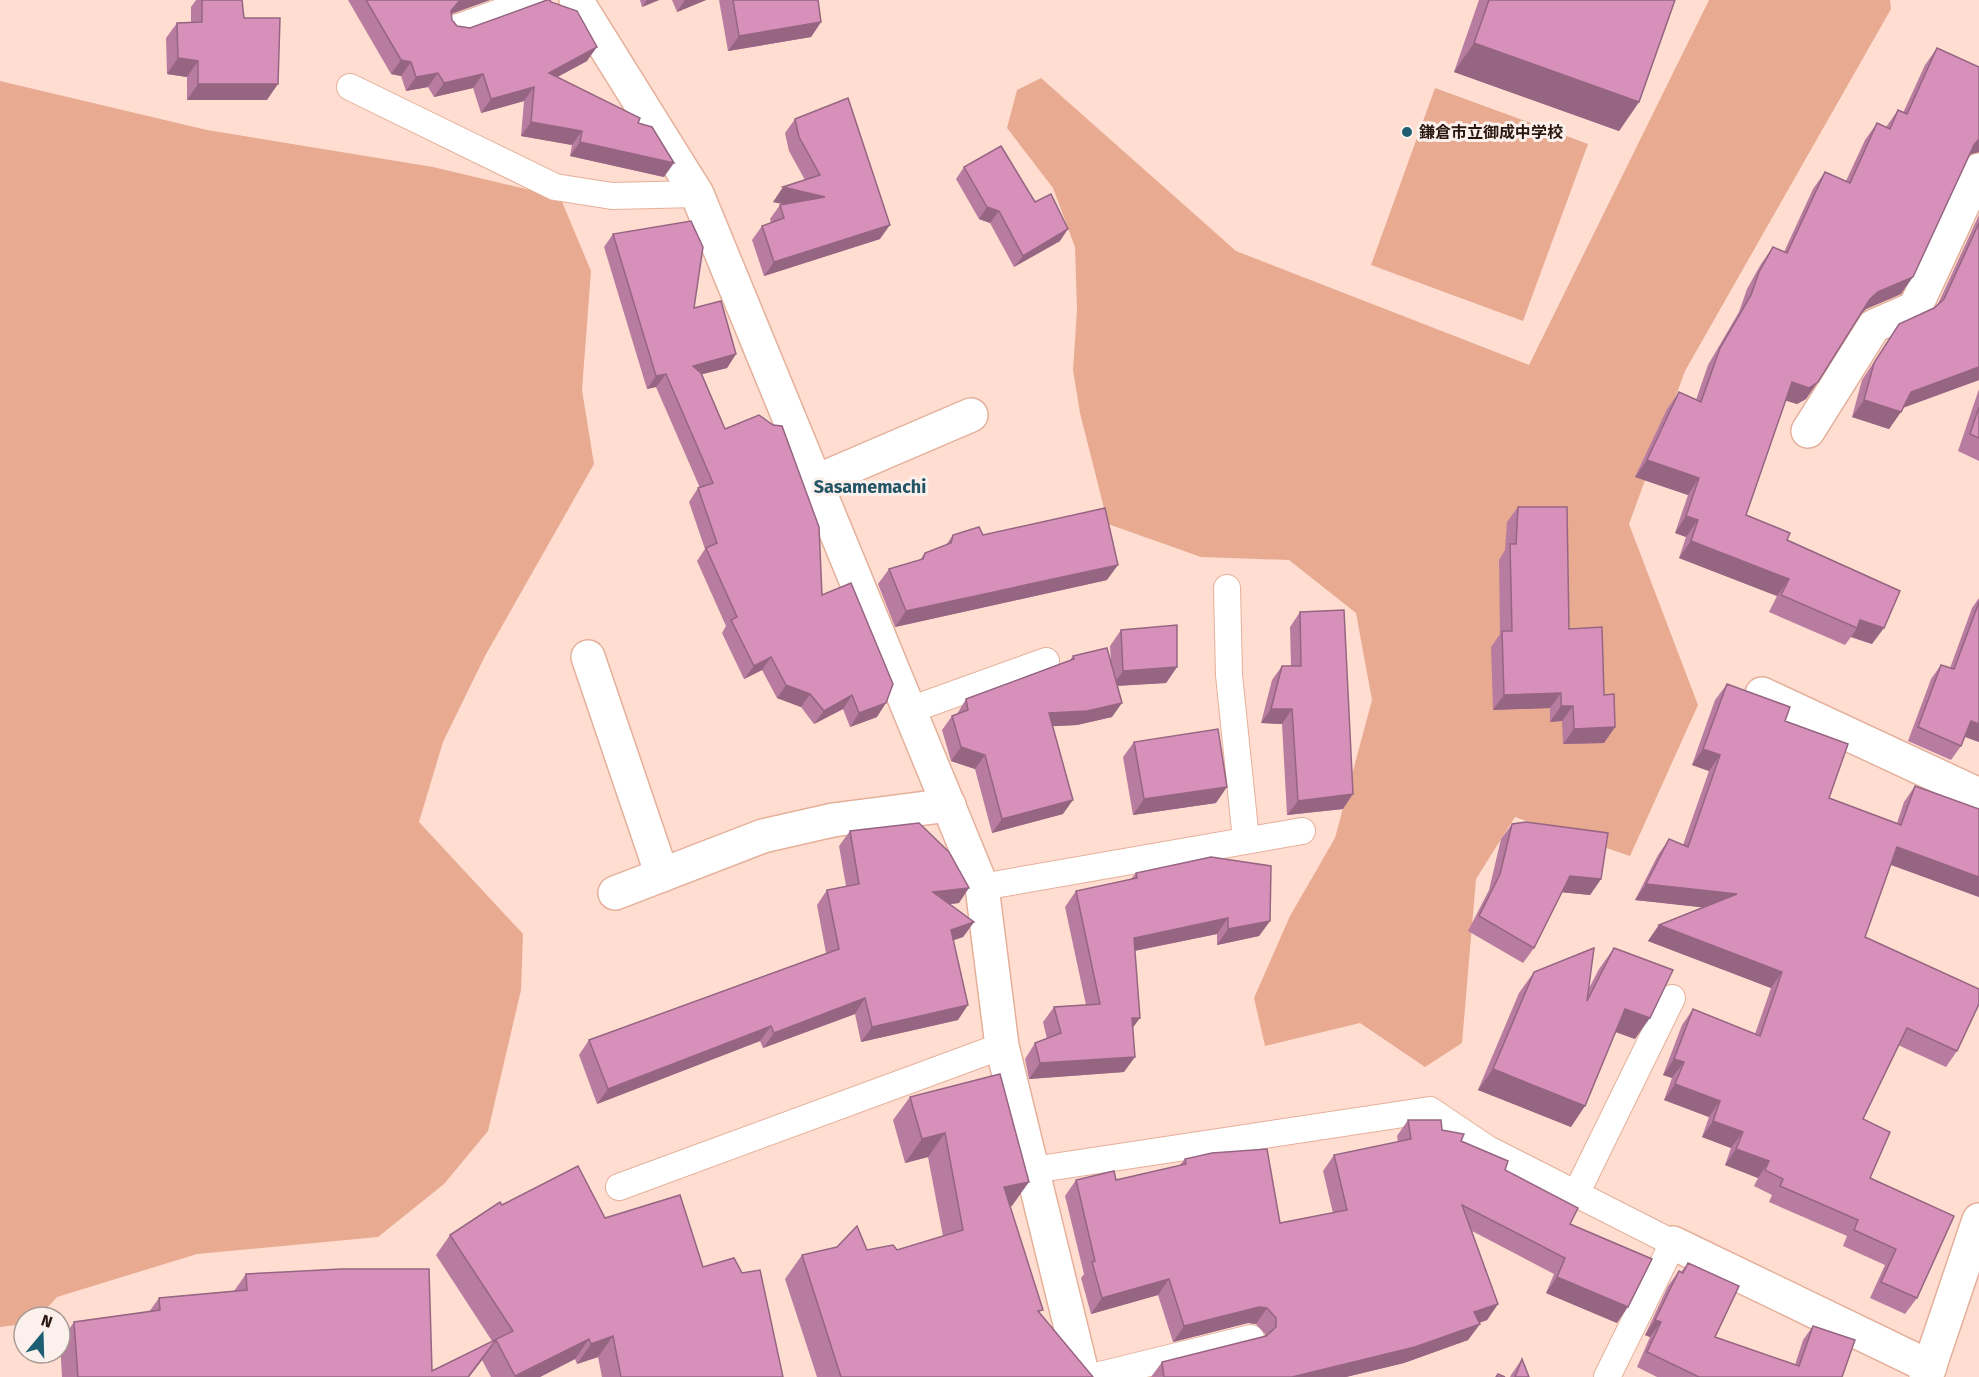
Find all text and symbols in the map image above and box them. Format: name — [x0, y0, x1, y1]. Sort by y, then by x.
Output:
place label: 鎌倉市立御成中学校 — [1419, 123, 1563, 142]
marker: 鎌倉市立御成中学校 — [1400, 125, 1414, 139]
district label: Sasamemachi — [814, 476, 926, 498]
north arrow — [12, 1305, 72, 1365]
text: N — [39, 1311, 55, 1332]

